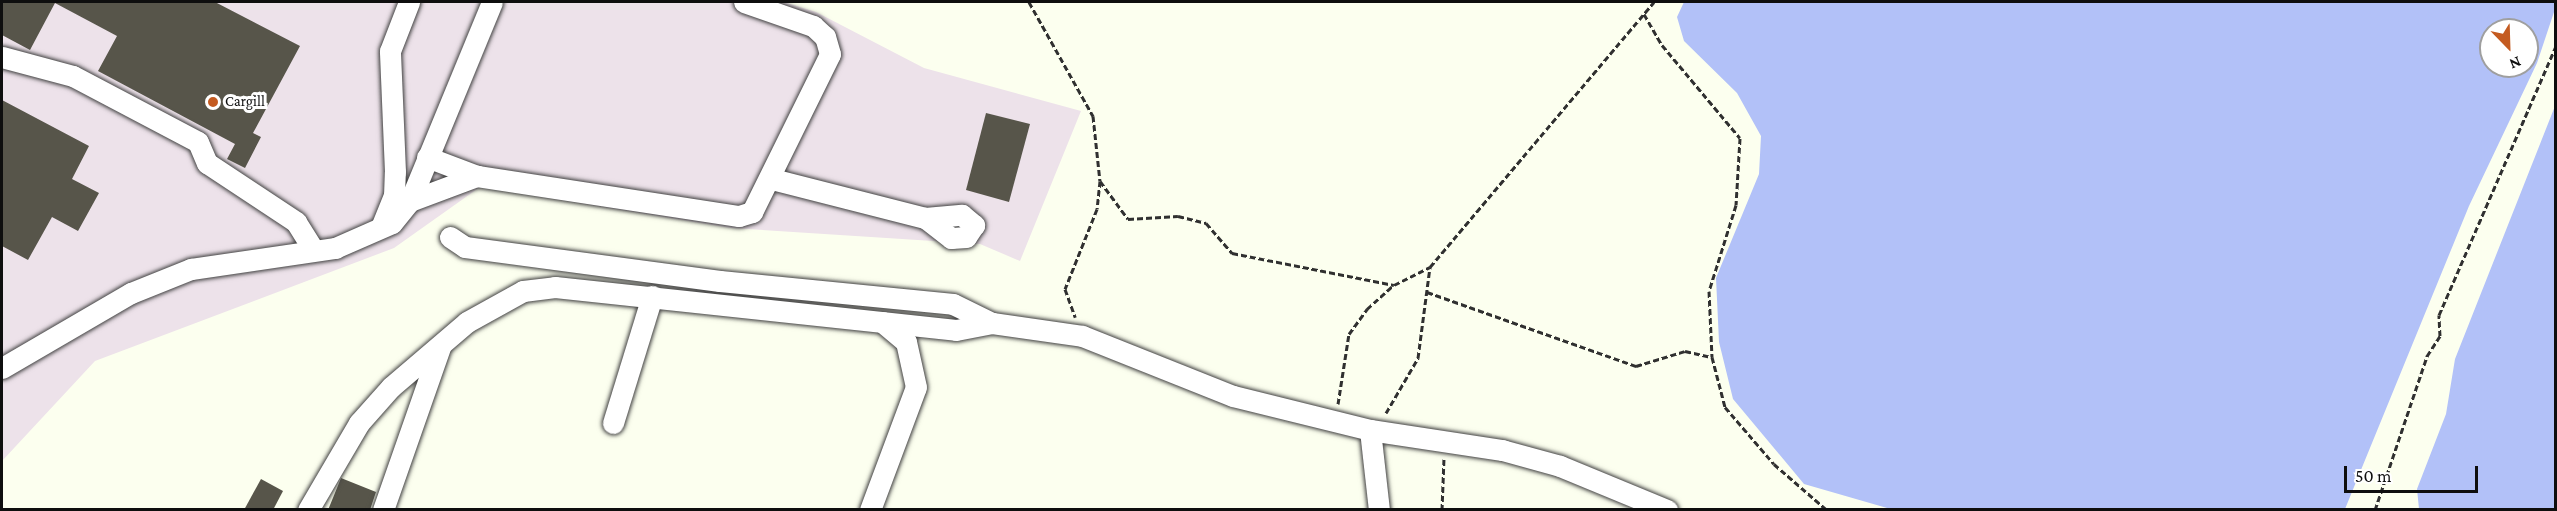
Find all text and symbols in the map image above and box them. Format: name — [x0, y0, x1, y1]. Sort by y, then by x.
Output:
north arrow — [2479, 18, 2539, 78]
text: N — [2507, 53, 2524, 73]
place label: Cargill — [225, 93, 265, 111]
marker: Cargill — [206, 95, 220, 109]
scale bar — [2347, 454, 2480, 492]
text: 50 m — [2355, 466, 2392, 486]

